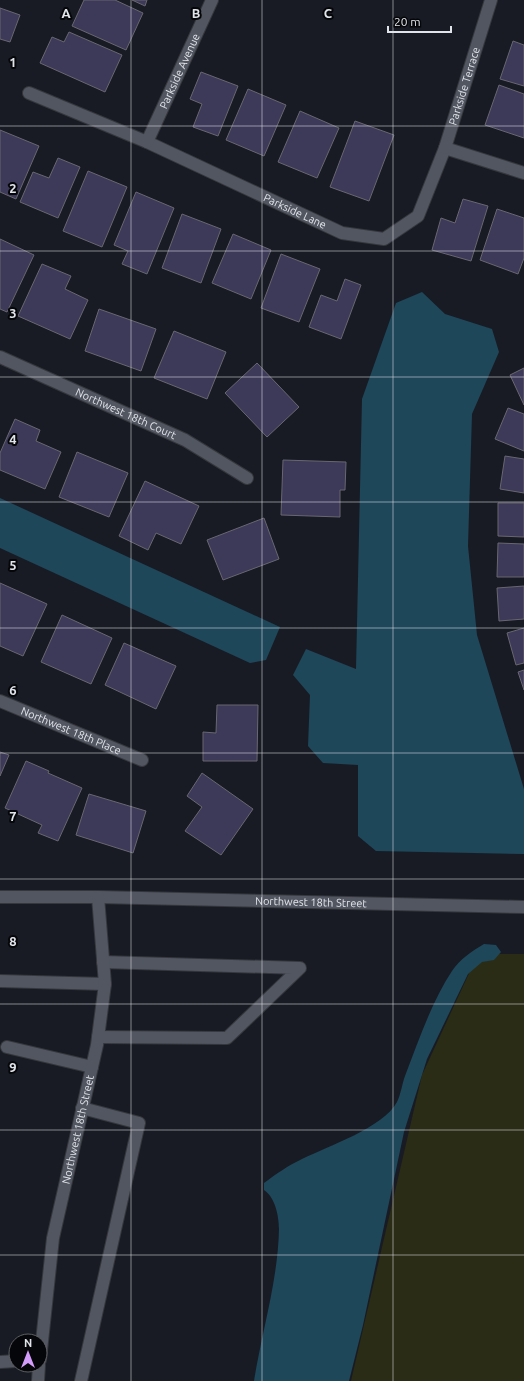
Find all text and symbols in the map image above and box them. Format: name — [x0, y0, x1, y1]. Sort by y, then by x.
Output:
text: A — [61, 6, 71, 20]
text: B — [192, 6, 201, 20]
text: C — [324, 6, 333, 20]
scale bar — [388, 8, 451, 34]
text: 20 m — [394, 15, 421, 28]
street label: Parkside Avenue — [157, 32, 202, 111]
street label: Parkside Terrace — [447, 45, 482, 126]
text: 1 — [9, 55, 17, 69]
text: 2 — [9, 181, 17, 195]
street label: Parkside Lane — [262, 191, 328, 231]
text: 3 — [9, 306, 17, 320]
street label: Northwest 18th Court — [74, 386, 179, 442]
text: 4 — [9, 432, 17, 446]
text: 5 — [9, 558, 17, 572]
text: 6 — [9, 683, 17, 697]
street label: Northwest 18th Place — [19, 704, 123, 757]
text: 7 — [9, 809, 17, 823]
street label: Northwest 18th Street — [255, 895, 368, 909]
text: 8 — [9, 934, 17, 948]
text: 9 — [9, 1060, 17, 1074]
street label: Northwest 18th Street — [59, 1073, 96, 1185]
north arrow — [8, 1333, 48, 1373]
text: N — [24, 1337, 32, 1349]

